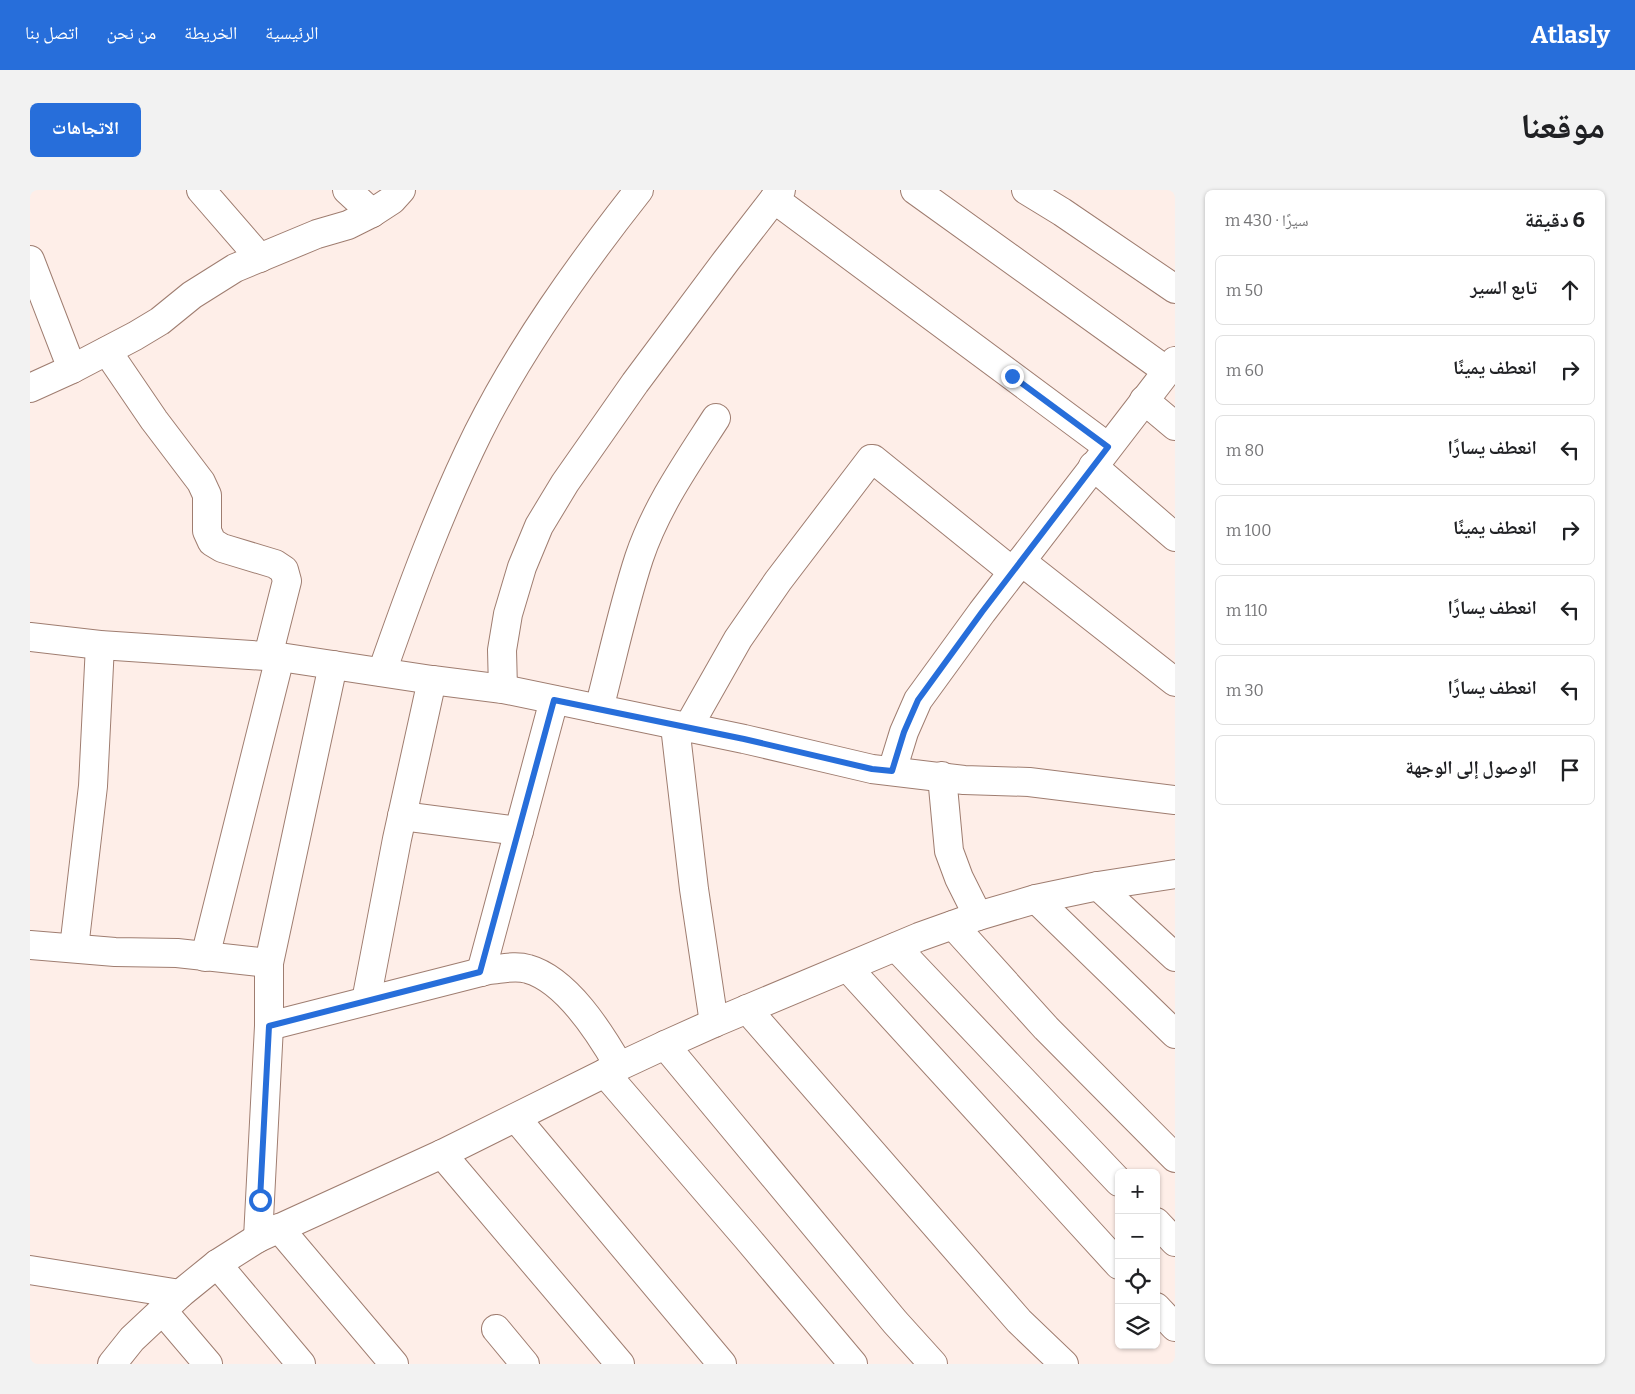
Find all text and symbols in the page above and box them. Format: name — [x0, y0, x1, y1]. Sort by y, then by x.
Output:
text: Atlasly — [1531, 21, 1610, 49]
text: اتصل بنا — [25, 22, 78, 44]
text: من نحن — [106, 22, 156, 44]
text: الخريطة — [184, 22, 237, 44]
text: الرئيسية — [265, 22, 319, 44]
button: الاتجاهات — [30, 103, 141, 157]
text: موقعنا — [1520, 105, 1605, 147]
text: 6 دقيقة — [1525, 207, 1585, 233]
text: سيرًا · 430 m — [1225, 211, 1309, 230]
text: تابع السير — [1470, 276, 1537, 299]
icon: ahead — [1556, 276, 1584, 304]
text: 50 m — [1226, 281, 1263, 300]
text: انعطف يمينًا — [1453, 356, 1537, 379]
icon: right — [1556, 356, 1584, 384]
text: 60 m — [1226, 361, 1264, 380]
route end — [1001, 365, 1024, 388]
text: انعطف يسارًا — [1447, 436, 1537, 459]
icon: left — [1556, 436, 1584, 464]
text: 80 m — [1226, 441, 1264, 460]
text: انعطف يمينًا — [1453, 516, 1537, 539]
icon: right — [1556, 516, 1584, 544]
text: 100 m — [1226, 521, 1271, 540]
text: انعطف يسارًا — [1447, 596, 1537, 619]
icon: left — [1556, 596, 1584, 624]
text: 110 m — [1226, 601, 1268, 620]
text: انعطف يسارًا — [1447, 676, 1537, 699]
icon: left — [1556, 676, 1584, 704]
text: 30 m — [1226, 681, 1264, 700]
text: الوصول إلى الوجهة — [1405, 756, 1537, 779]
icon: arrive — [1556, 756, 1584, 784]
map controls — [1115, 1169, 1160, 1349]
button: + — [1115, 1169, 1160, 1214]
route start — [249, 1189, 272, 1212]
button: − — [1115, 1214, 1160, 1259]
button: locate — [1115, 1259, 1160, 1304]
button: layers — [1115, 1304, 1160, 1349]

